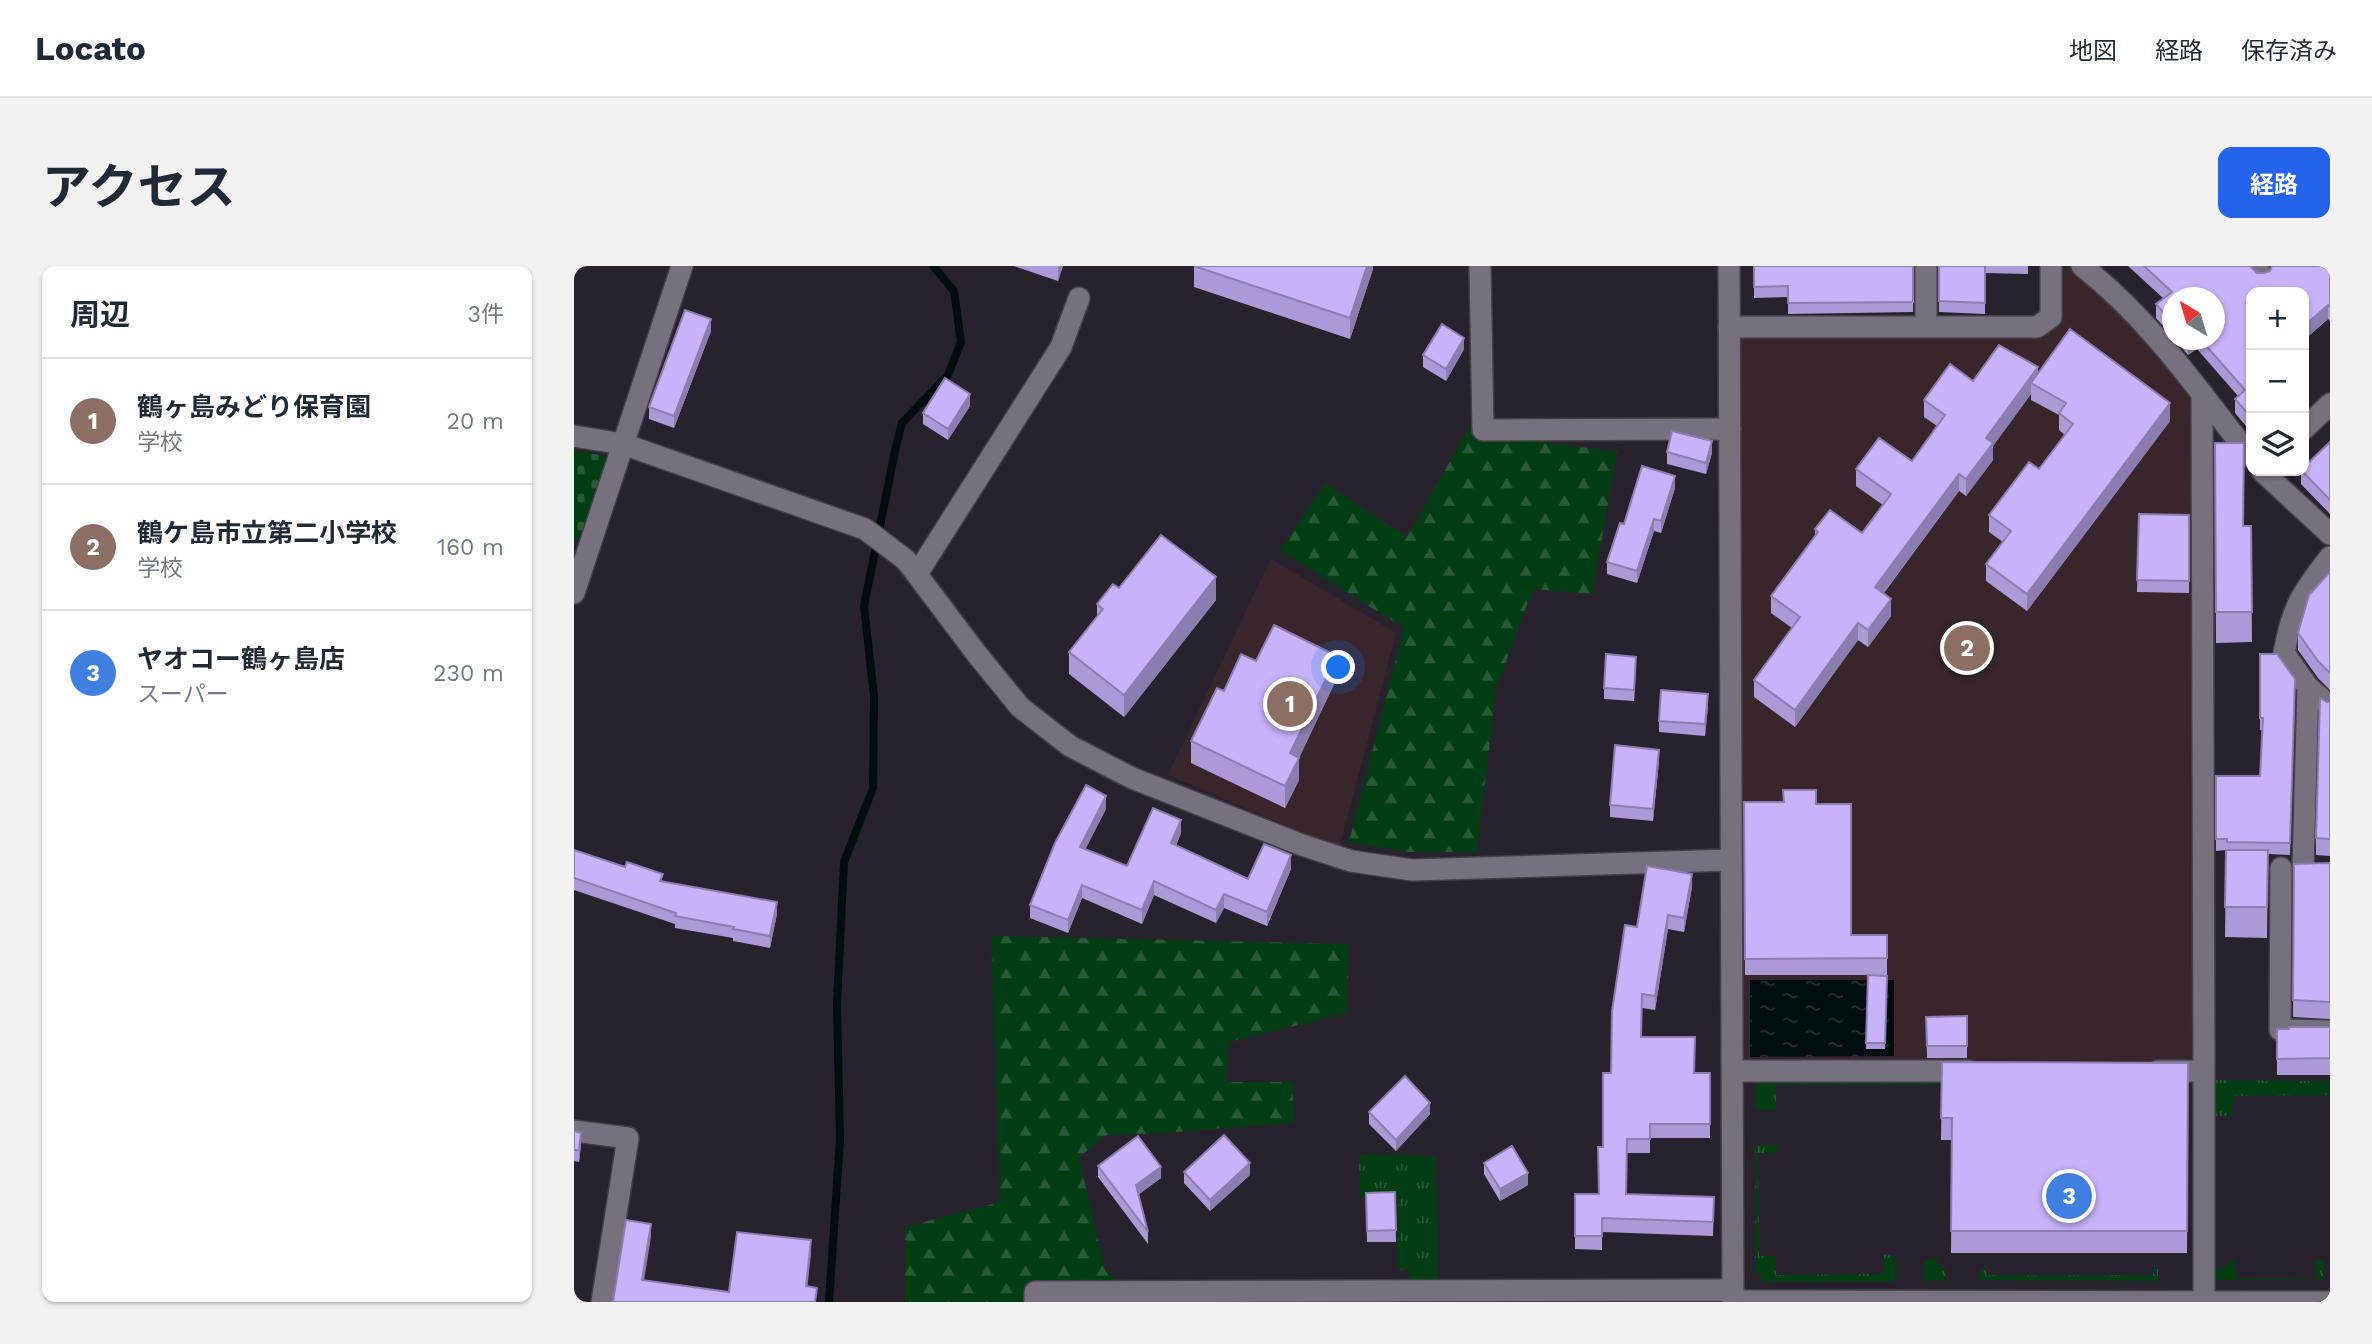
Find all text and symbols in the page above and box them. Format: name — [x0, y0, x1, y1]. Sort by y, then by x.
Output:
text: Locato — [35, 29, 146, 68]
text: 地図 — [2069, 37, 2117, 65]
text: 経路 — [2155, 37, 2203, 65]
text: 保存済み — [2241, 37, 2337, 65]
button: 経路 — [2218, 147, 2330, 218]
text: アクセス — [42, 158, 236, 216]
north arrow — [2162, 287, 2225, 350]
map controls — [2246, 287, 2309, 476]
button: + — [2246, 287, 2309, 350]
text: 周辺 — [70, 297, 130, 332]
text: 3件 — [468, 301, 504, 328]
button: − — [2246, 350, 2309, 413]
text: 鶴ヶ島みどり保育園 — [137, 392, 371, 422]
text: 1 — [88, 408, 98, 435]
text: 20 m — [447, 408, 504, 435]
button: layers — [2246, 413, 2309, 476]
text: 学校 — [137, 429, 183, 456]
text: 鶴ケ島市立第二小学校 — [137, 518, 397, 548]
text: 2 — [86, 534, 100, 561]
text: 160 m — [437, 534, 504, 561]
text: 学校 — [137, 555, 183, 582]
pin: 2 — [1944, 622, 1990, 674]
text: ヤオコー鶴ヶ島店 — [137, 644, 345, 674]
your location — [1321, 650, 1355, 684]
text: 3 — [86, 660, 100, 687]
text: 230 m — [433, 660, 504, 687]
pin: 1 — [1267, 678, 1313, 730]
text: スーパー — [137, 681, 229, 708]
pin: 3 — [2046, 1170, 2092, 1222]

